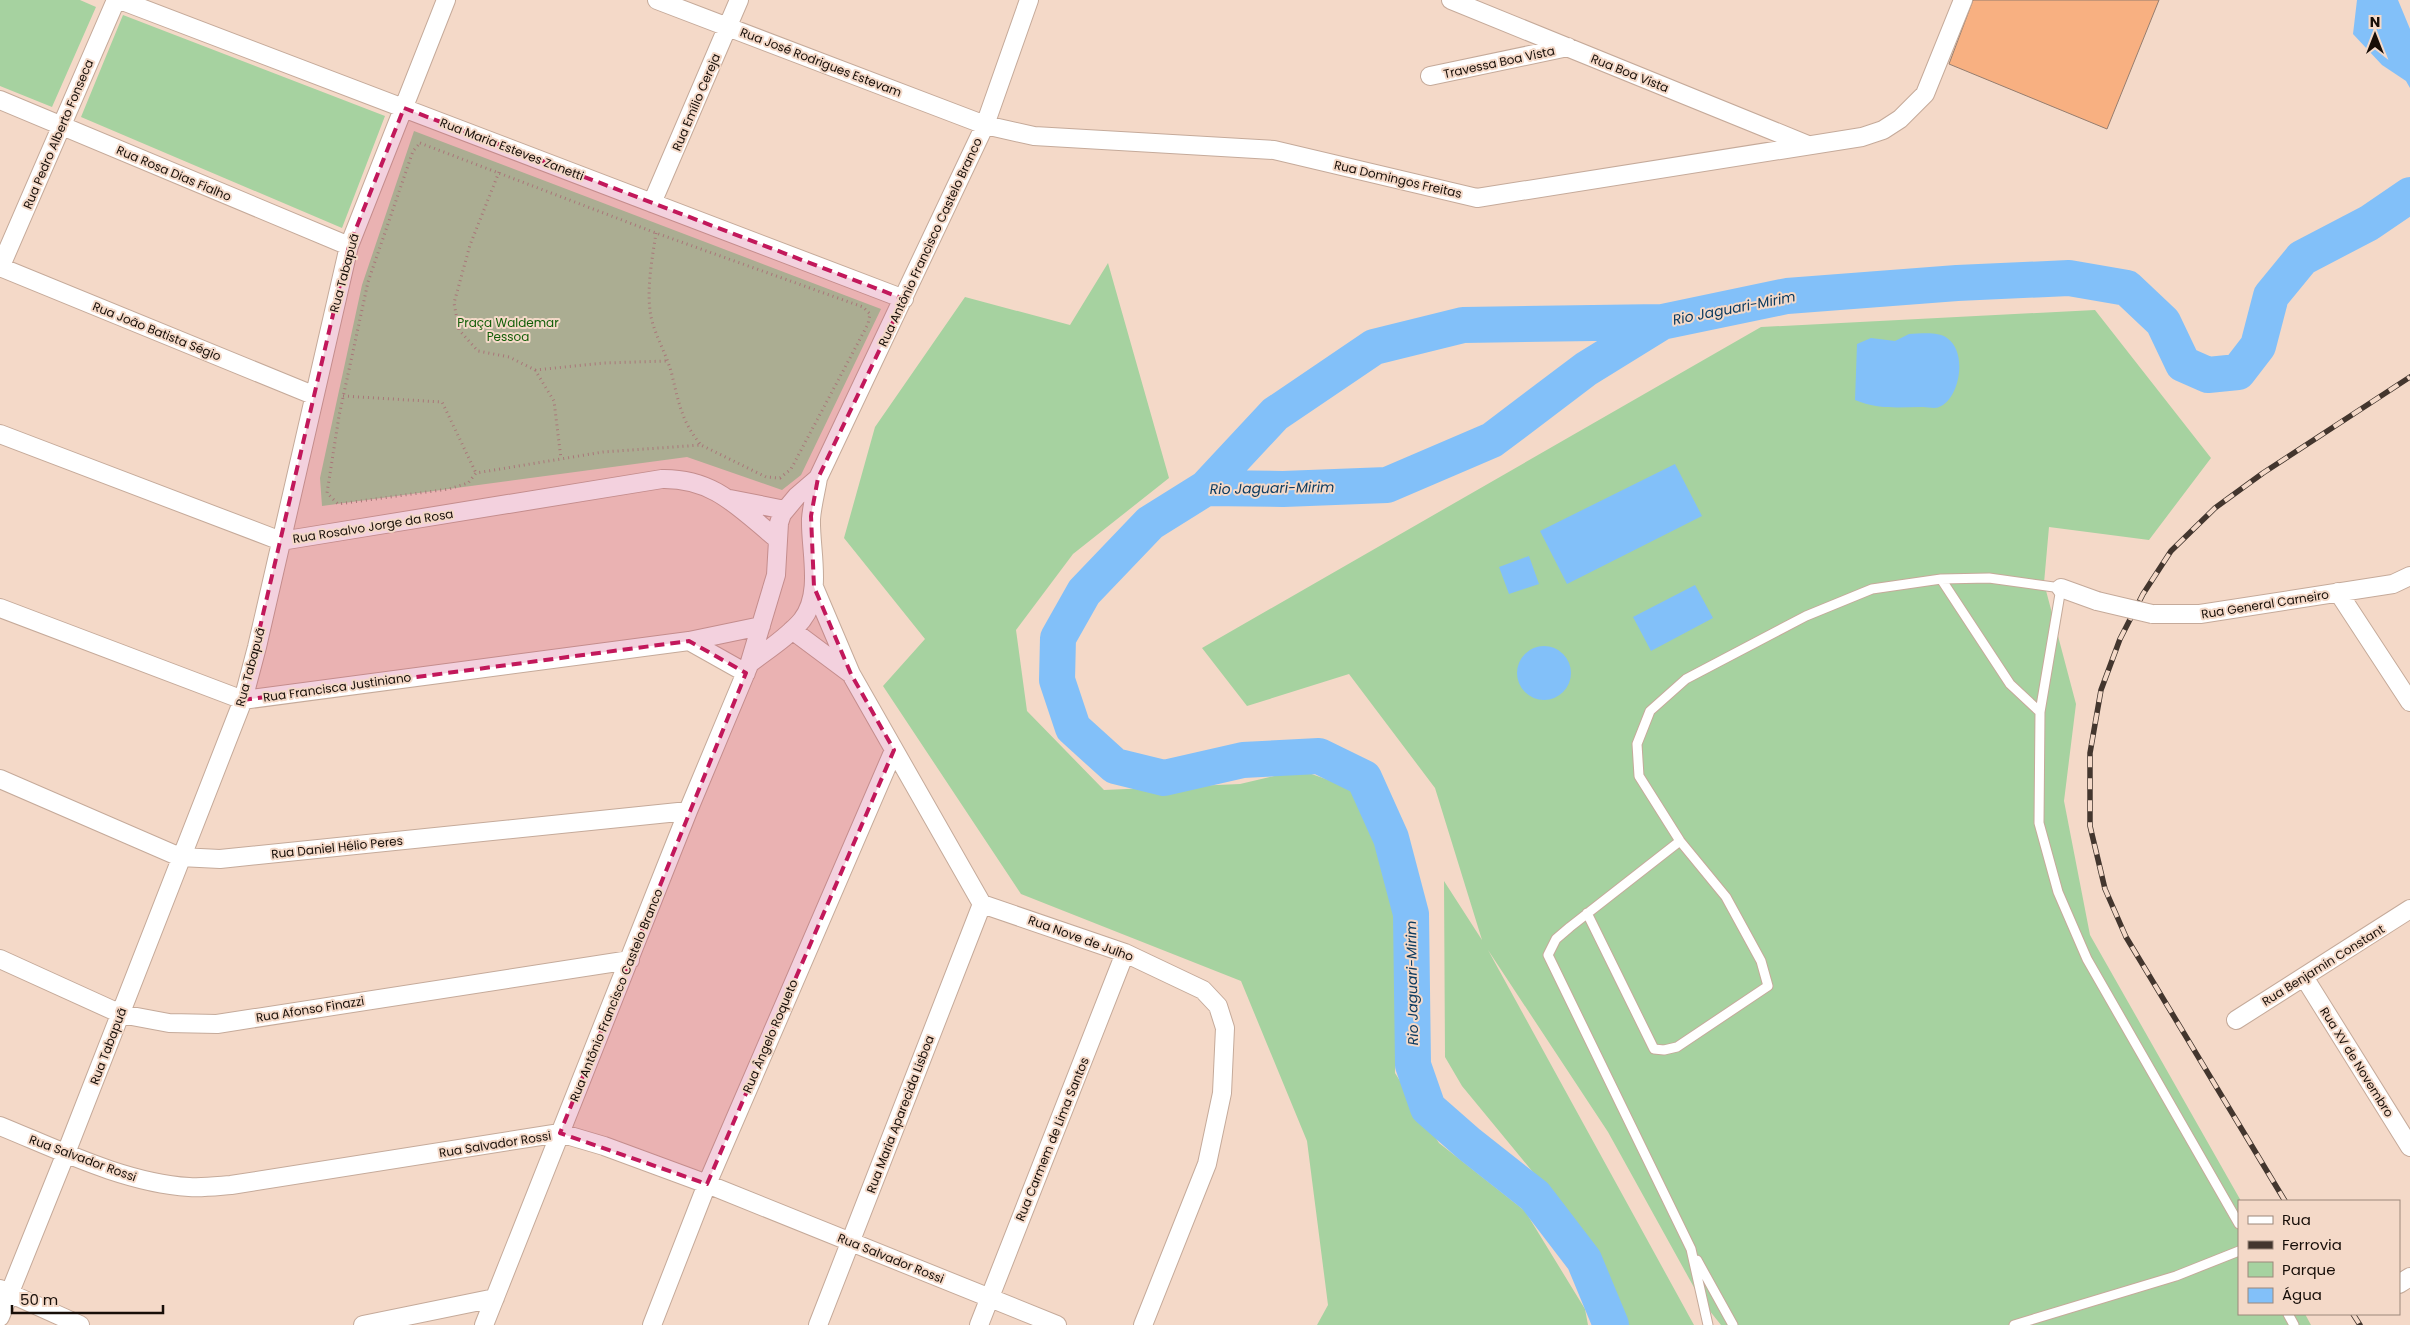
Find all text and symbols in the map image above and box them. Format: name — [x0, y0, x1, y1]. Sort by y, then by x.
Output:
north arrow — [2350, 10, 2400, 60]
text: N — [2370, 12, 2380, 32]
street label: Rua José Rodrigues Estevam — [738, 23, 904, 101]
street label: Travessa Boa Vista — [1442, 42, 1556, 82]
street label: Rua Boa Vista — [1589, 50, 1671, 96]
street label: Rua Emílio Cereja — [668, 51, 724, 153]
street label: Rua Pedro Alberto Fonseca — [19, 57, 97, 211]
street label: Rua Maria Esteves Zanetti — [438, 114, 586, 184]
street label: Rua Antônio Francisco Castelo Branco — [874, 135, 986, 349]
street label: Rua Rosa Dias Fialho — [114, 141, 234, 205]
street label: Rua Domingos Freitas — [1333, 156, 1463, 202]
street label: Rua Tabapuã — [325, 232, 363, 314]
water label: Rio Jaguari-Mirim — [1671, 286, 1797, 330]
street label: Rua João Batista Ségio — [90, 297, 224, 365]
park label: Praça Waldemar Pessoa — [457, 314, 559, 345]
water label: Rio Jaguari-Mirim — [1209, 477, 1335, 499]
street label: Rua Rosalvo Jorge da Rosa — [292, 505, 454, 547]
street label: Rua General Carneiro — [2200, 585, 2330, 622]
street label: Rua Tabapuã — [231, 626, 269, 708]
street label: Rua Francisca Justiniano — [262, 668, 412, 706]
street label: Rua Daniel Hélio Peres — [270, 832, 404, 862]
street label: Rua Antônio Francisco Castelo Branco — [565, 886, 667, 1104]
street label: Rua Nove de Julho — [1026, 911, 1136, 965]
water label: Rio Jaguari-Mirim — [1401, 920, 1423, 1046]
street label: Rua Benjamin Constant — [2259, 920, 2387, 1010]
street label: Rua Ângelo Roqueto — [738, 976, 802, 1095]
street label: Rua Afonso Finazzi — [255, 992, 365, 1026]
street label: Rua XV de Novembro — [2316, 1004, 2398, 1121]
street label: Rua Tabapuã — [86, 1005, 130, 1087]
street label: Rua Maria Aparecida Lisboa — [862, 1033, 938, 1195]
street label: Rua Carmem de Lima Santos — [1011, 1055, 1093, 1223]
street label: Rua Salvador Rossi — [438, 1127, 552, 1161]
street label: Rua Salvador Rossi — [27, 1131, 139, 1185]
legend — [2238, 1200, 2400, 1315]
text: Rua — [2282, 1209, 2311, 1230]
street label: Rua Salvador Rossi — [835, 1229, 947, 1287]
text: Ferrovia — [2282, 1234, 2342, 1255]
text: Parque — [2282, 1259, 2335, 1280]
scale bar — [12, 1282, 164, 1314]
text: Água — [2282, 1284, 2322, 1305]
text: 50 m — [20, 1289, 58, 1310]

